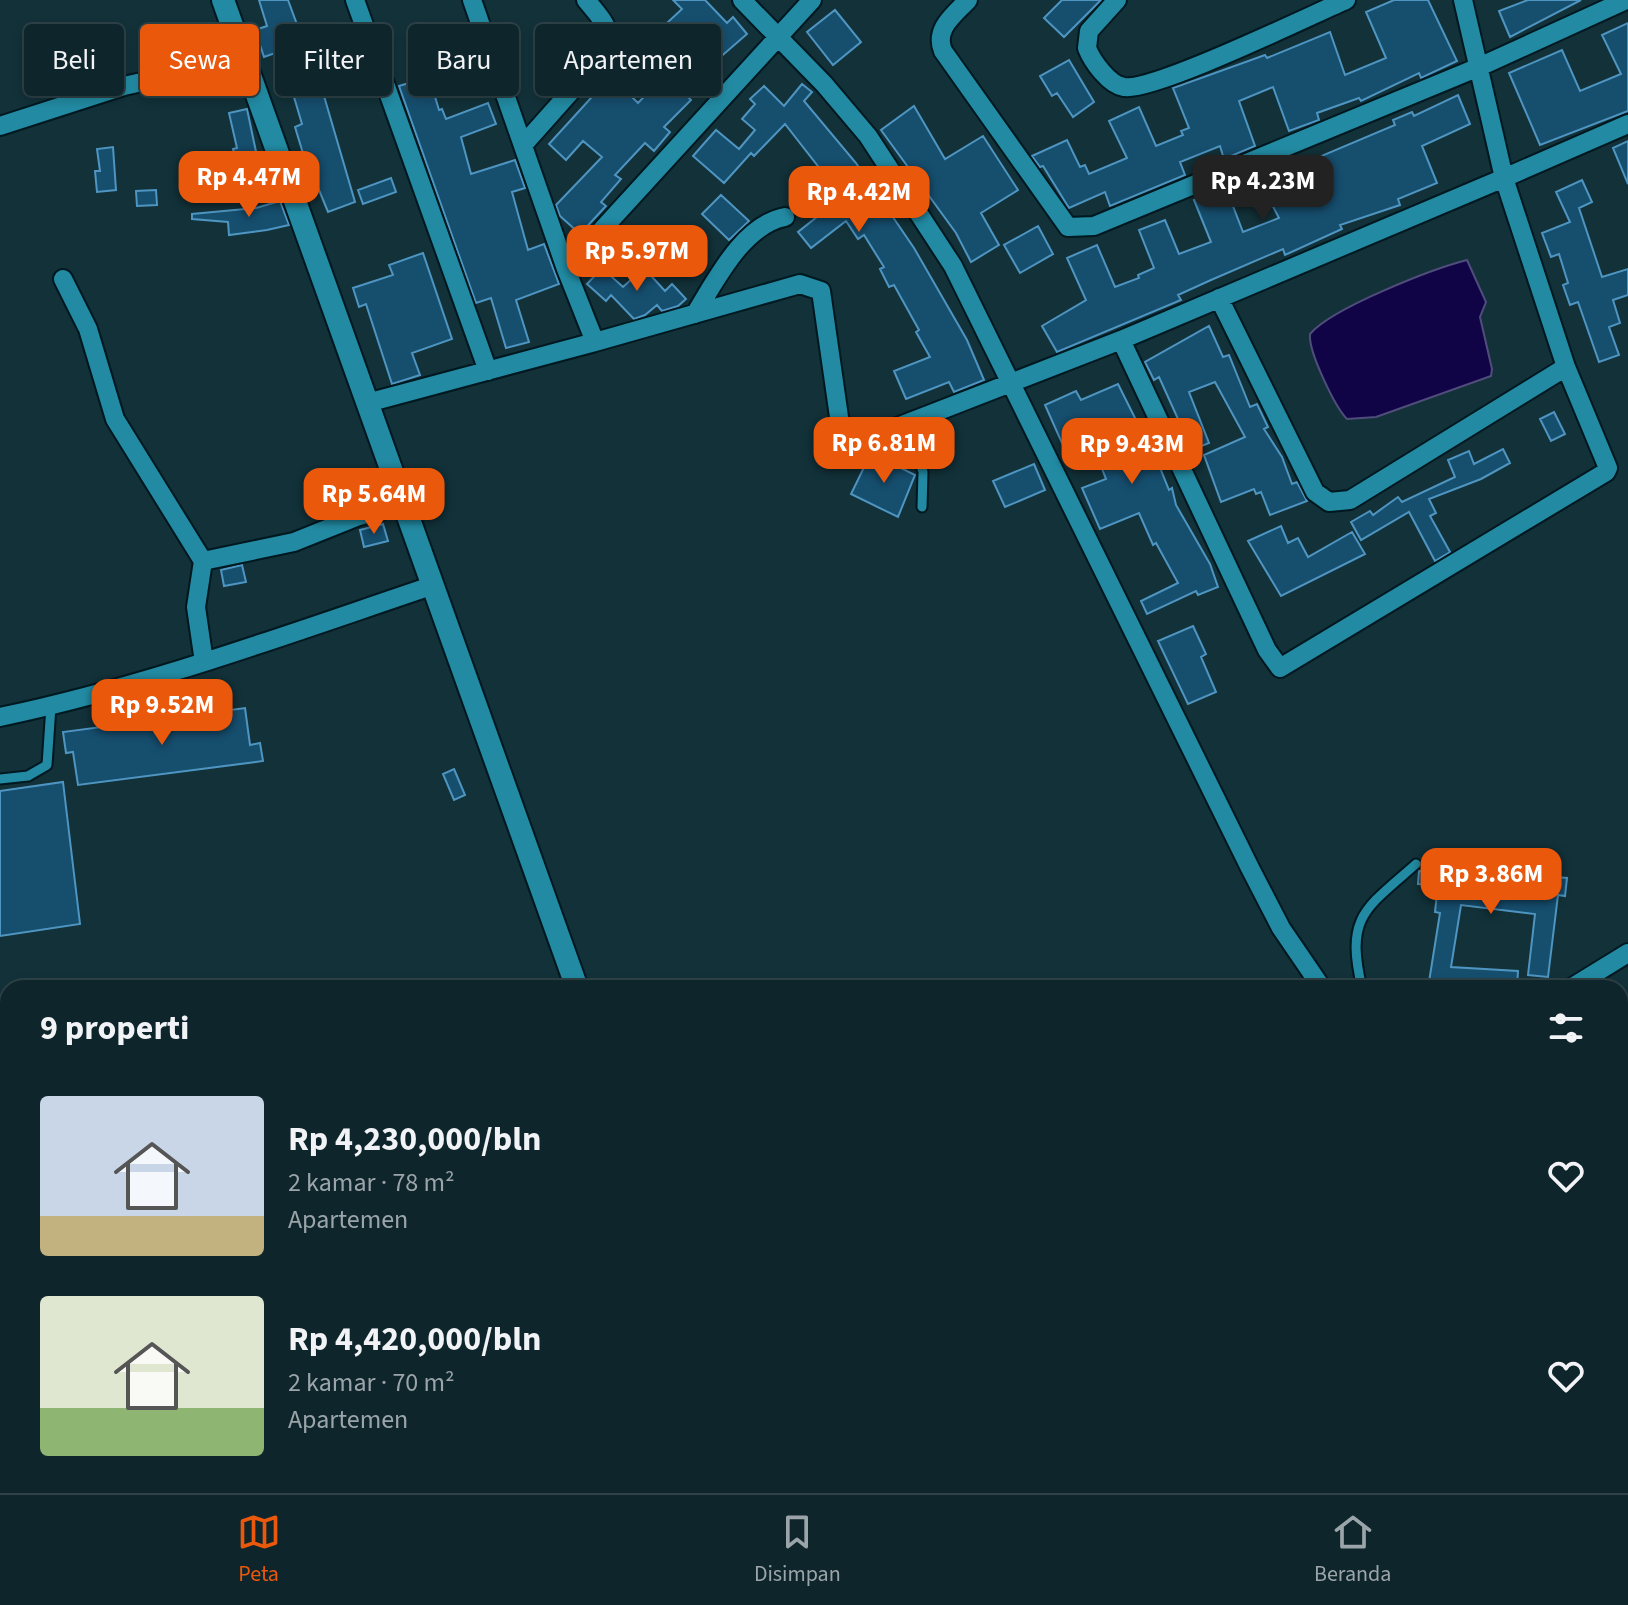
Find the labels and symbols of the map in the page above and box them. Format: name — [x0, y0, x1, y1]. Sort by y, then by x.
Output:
pin: Rp 4.47M — [166, 151, 332, 219]
pin: Rp 4.23M — [1180, 155, 1346, 223]
pin: Rp 4.42M — [776, 166, 942, 234]
pin: Rp 5.97M — [554, 225, 720, 293]
pin: Rp 6.81M — [801, 417, 967, 485]
pin: Rp 9.43M — [1049, 418, 1215, 486]
pin: Rp 5.64M — [291, 468, 457, 536]
pin: Rp 9.52M — [79, 679, 245, 747]
pin: Rp 3.86M — [1408, 848, 1574, 916]

